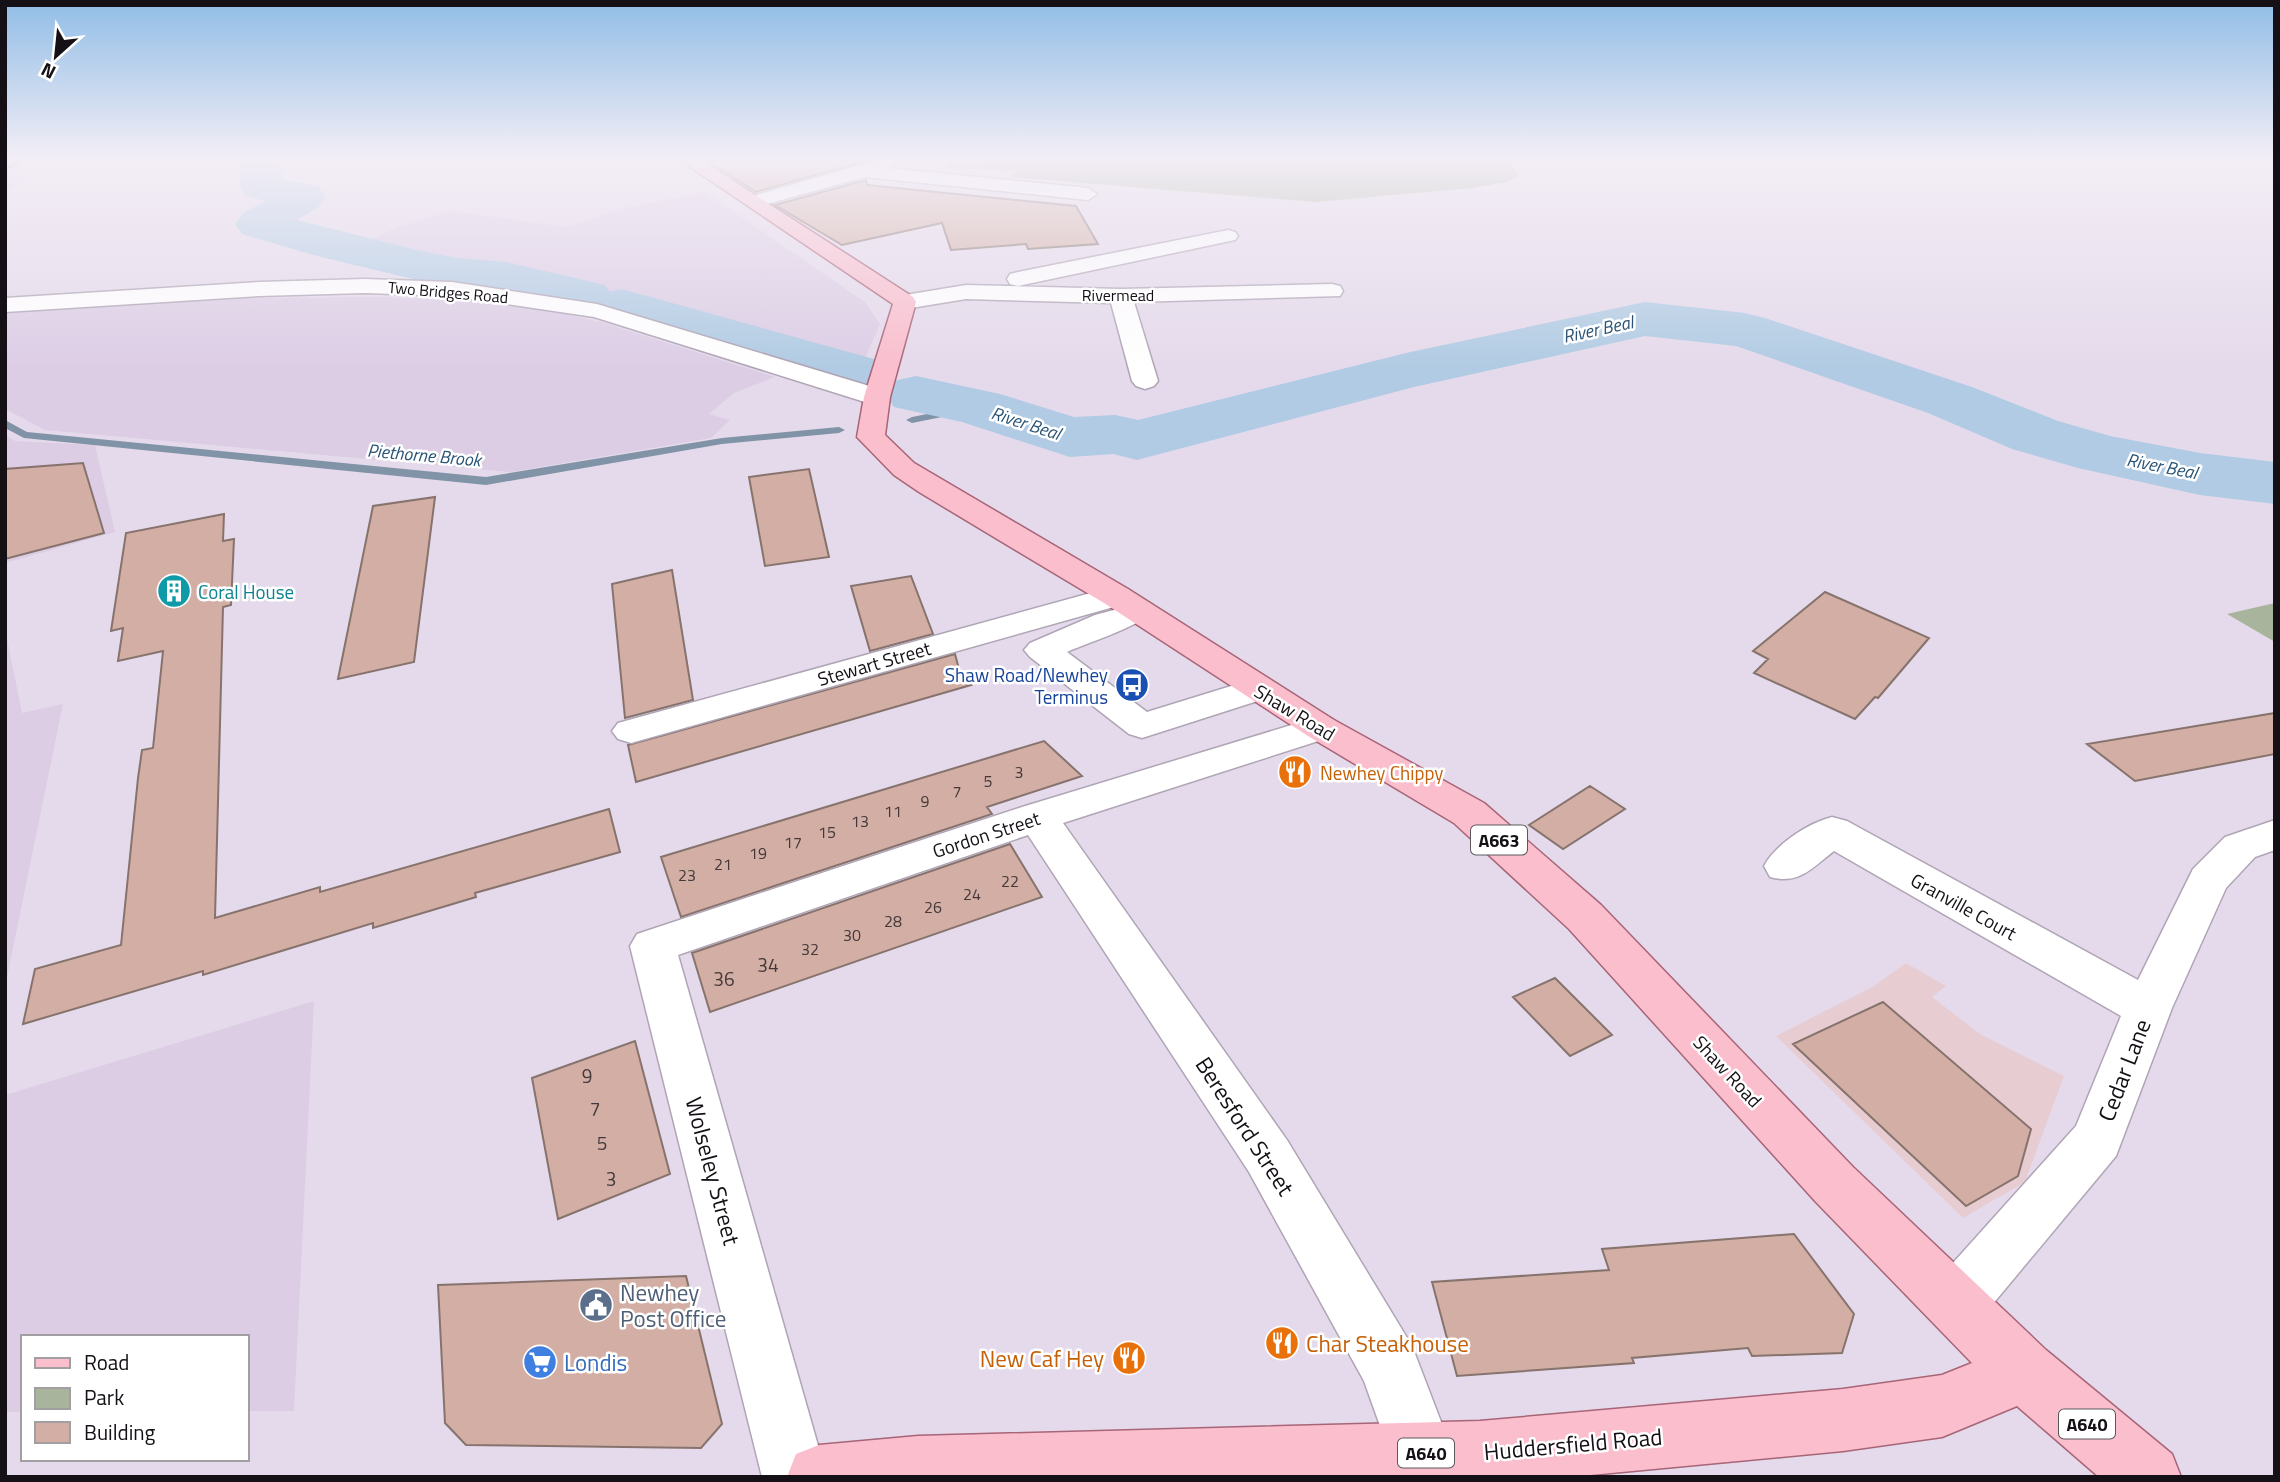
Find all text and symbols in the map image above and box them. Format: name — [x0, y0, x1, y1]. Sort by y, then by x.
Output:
north arrow — [21, 21, 91, 91]
text: N — [36, 56, 61, 88]
street label: Two Bridges Road — [387, 275, 509, 309]
street label: Rivermead — [1082, 283, 1154, 307]
water label: River Beal — [1560, 308, 1638, 350]
water label: River Beal — [988, 399, 1066, 448]
water label: Piethorne Brook — [366, 437, 484, 474]
water label: River Beal — [2124, 446, 2202, 486]
building icon: Coral House — [155, 572, 193, 610]
place label: Coral House — [198, 577, 294, 606]
street label: Stewart Street — [814, 633, 934, 693]
place label: Shaw Road/Newhey Terminus — [945, 660, 1108, 711]
bus stop icon: Shaw Road/Newhey Terminus — [1113, 666, 1151, 704]
street label: Shaw Road — [1249, 676, 1341, 748]
restaurant icon: Newhey Chippy — [1276, 753, 1314, 791]
place label: Newhey Chippy — [1320, 758, 1443, 787]
house number: 3 — [1015, 760, 1023, 784]
house number: 5 — [984, 769, 993, 793]
house number: 7 — [953, 779, 961, 803]
house number: 9 — [921, 789, 930, 813]
house number: 11 — [884, 799, 902, 823]
street label: Gordon Street — [928, 803, 1044, 865]
house number: 13 — [851, 809, 869, 833]
house number: 15 — [818, 820, 836, 844]
road number: A663 — [1471, 826, 1527, 854]
house number: 17 — [784, 830, 802, 854]
house number: 19 — [749, 841, 767, 865]
house number: 21 — [714, 852, 732, 876]
house number: 23 — [678, 863, 696, 887]
street label: Granville Court — [1906, 865, 2023, 947]
house number: 22 — [1001, 869, 1019, 893]
house number: 24 — [963, 882, 981, 906]
house number: 26 — [924, 895, 942, 919]
house number: 28 — [884, 909, 902, 933]
house number: 30 — [843, 923, 861, 947]
house number: 32 — [801, 937, 819, 961]
house number: 34 — [757, 950, 779, 979]
house number: 36 — [713, 964, 735, 993]
street label: Cedar Lane — [2088, 1014, 2160, 1126]
street label: Shaw Road — [1687, 1028, 1769, 1114]
street label: Beresford Street — [1187, 1050, 1303, 1202]
house number: 9 — [582, 1061, 592, 1090]
street label: Wolseley Street — [676, 1093, 750, 1249]
house number: 7 — [590, 1094, 600, 1123]
house number: 5 — [597, 1128, 607, 1157]
house number: 3 — [606, 1164, 616, 1193]
place label: Newhey Post Office — [620, 1275, 726, 1336]
public building icon: Newhey Post Office — [577, 1286, 615, 1324]
restaurant icon: Char Steakhouse — [1263, 1324, 1301, 1362]
place label: Char Steakhouse — [1306, 1326, 1469, 1361]
legend — [21, 1335, 248, 1461]
restaurant icon: New Caf Hey — [1110, 1339, 1148, 1377]
place label: New Caf Hey — [980, 1341, 1104, 1376]
supermarket icon: Londis — [521, 1343, 559, 1381]
place label: Londis — [564, 1345, 627, 1380]
text: Road — [84, 1346, 129, 1378]
text: Park — [84, 1381, 124, 1413]
road number: A640 — [2059, 1409, 2115, 1438]
text: Building — [84, 1416, 156, 1448]
street label: Huddersfield Road — [1482, 1419, 1664, 1469]
road number: A640 — [1398, 1438, 1454, 1468]

